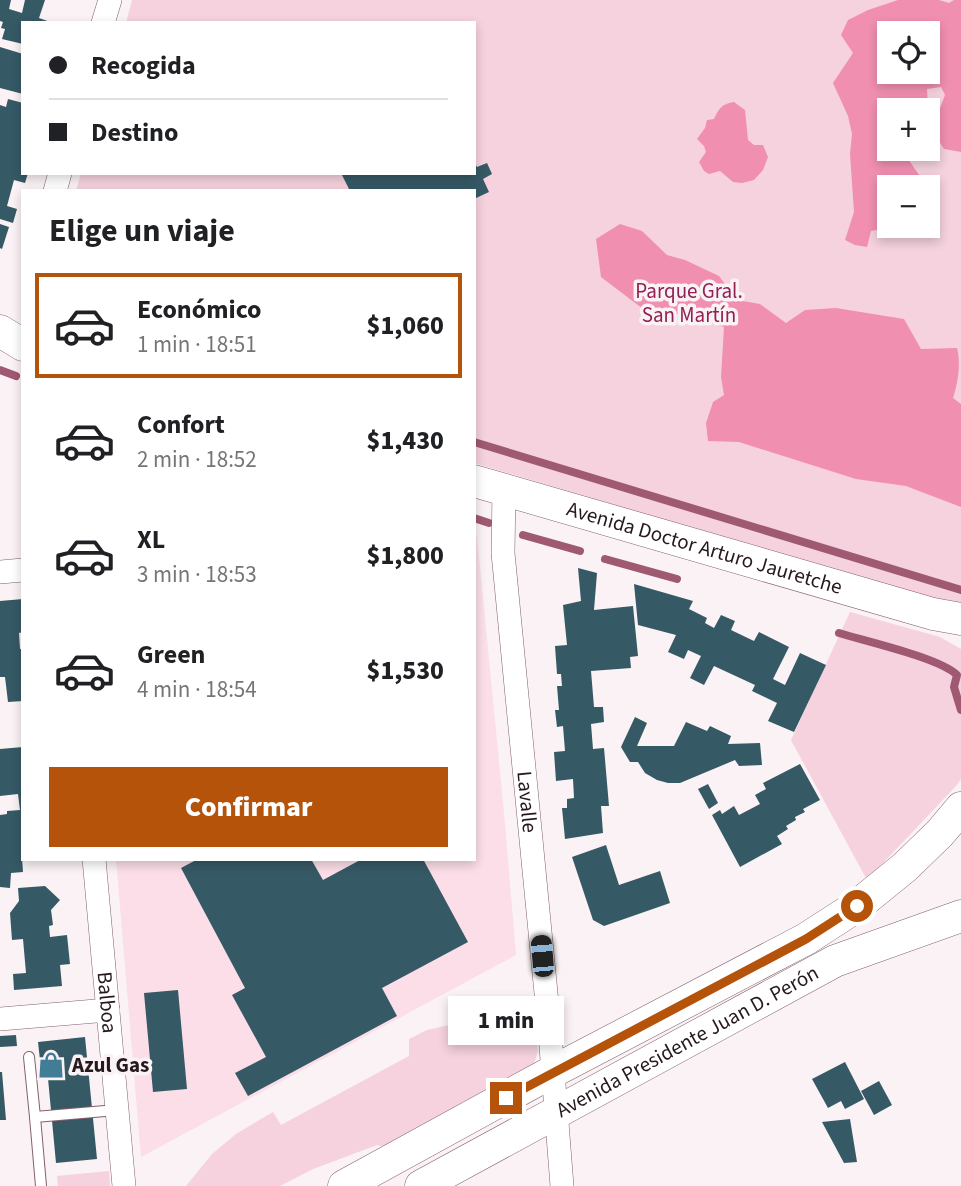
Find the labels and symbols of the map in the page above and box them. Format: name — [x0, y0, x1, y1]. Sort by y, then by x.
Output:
park label: Parque Gral. San Martín — [635, 276, 743, 330]
street label: Avenida Doctor Arturo Jauretche — [563, 494, 846, 602]
street label: Lavalle — [509, 770, 545, 834]
route start — [841, 890, 873, 922]
car — [530, 934, 555, 978]
street label: Avenida Presidente Juan D. Perón — [551, 958, 824, 1125]
street label: Balboa — [89, 970, 125, 1034]
callout: 1 min — [448, 996, 564, 1046]
shop icon: Azul Gas — [36, 1050, 66, 1080]
place label: Azul Gas — [71, 1050, 149, 1080]
route end — [490, 1082, 522, 1114]

